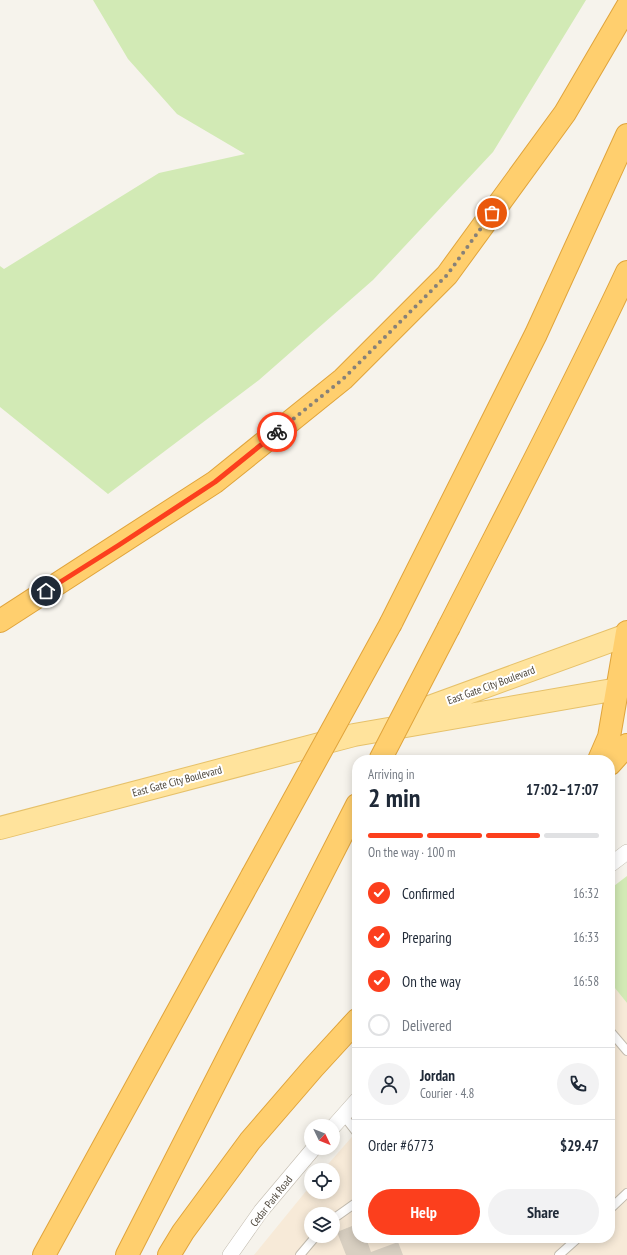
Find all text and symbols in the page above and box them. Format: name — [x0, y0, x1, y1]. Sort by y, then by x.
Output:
pin — [475, 196, 509, 230]
icon: bag — [481, 202, 503, 224]
courier — [257, 412, 297, 452]
icon: bike — [266, 421, 288, 443]
pin — [29, 574, 63, 608]
icon: home — [35, 580, 57, 602]
street label: East Gate City Boulevard — [445, 663, 537, 707]
street label: East Gate City Boulevard — [131, 762, 224, 800]
text: Arriving in — [368, 766, 415, 783]
text: 17:02–17:07 — [526, 780, 599, 799]
text: 2 min — [368, 781, 421, 814]
text: On the way · 100 m — [368, 844, 455, 861]
icon: check — [368, 882, 390, 904]
text: Confirmed — [402, 884, 455, 903]
text: 16:32 — [573, 885, 599, 902]
icon: check — [368, 926, 390, 948]
text: Preparing — [402, 928, 452, 947]
text: 16:33 — [573, 929, 599, 946]
icon: check — [368, 970, 390, 992]
text: On the way — [402, 972, 461, 991]
text: 16:58 — [573, 973, 599, 990]
text: Delivered — [402, 1016, 452, 1035]
button: person — [368, 1063, 410, 1105]
button: phone — [557, 1063, 599, 1105]
text: Jordan — [420, 1066, 455, 1085]
text: Courier · 4.8 — [420, 1085, 474, 1102]
north arrow — [304, 1119, 340, 1155]
map controls — [304, 1119, 340, 1243]
text: Order #6773 — [368, 1136, 434, 1155]
text: $29.47 — [560, 1136, 599, 1155]
button: locate — [304, 1163, 340, 1199]
street label: Cedar Park Road — [247, 1172, 295, 1229]
button: Help — [368, 1189, 480, 1235]
button: Share — [488, 1189, 599, 1235]
button: layers — [304, 1207, 340, 1243]

